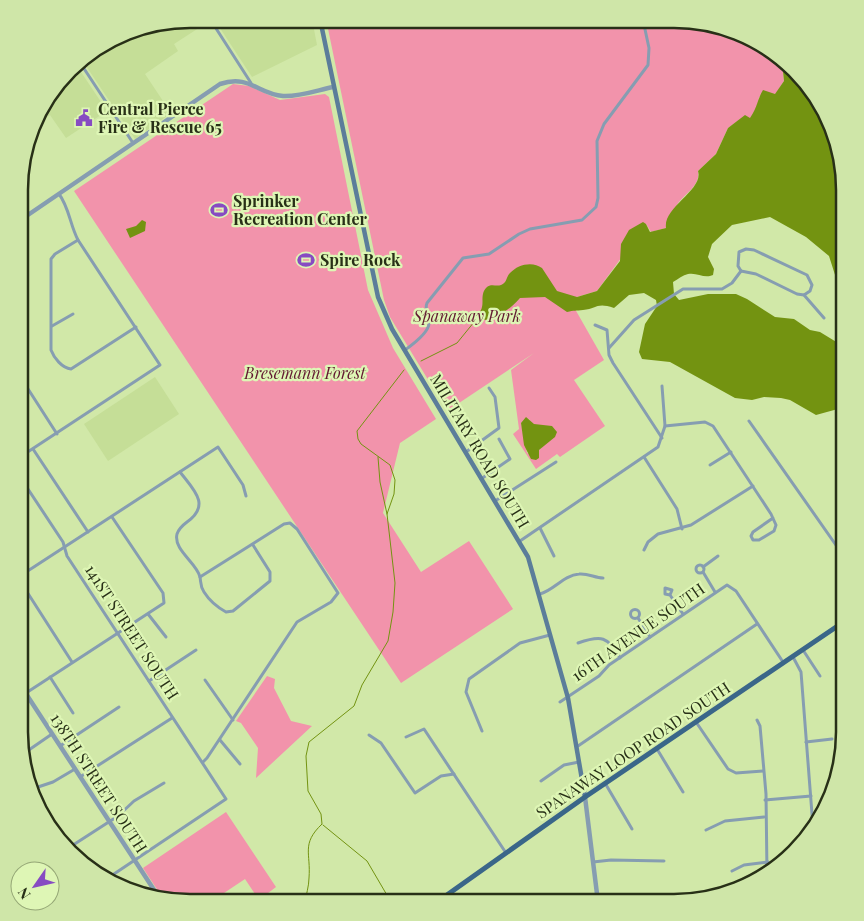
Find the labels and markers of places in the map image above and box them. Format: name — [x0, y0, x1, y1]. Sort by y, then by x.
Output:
place label: Central Pierce Fire & Rescue 65 — [98, 98, 222, 137]
public building icon: Central Pierce Fire & Rescue 65 — [74, 108, 94, 128]
place label: Sprinker Recreation Center — [233, 190, 368, 229]
sports icon: Sprinker Recreation Center — [209, 200, 229, 220]
place label: Spire Rock — [320, 249, 401, 270]
sports icon: Spire Rock — [296, 250, 316, 270]

